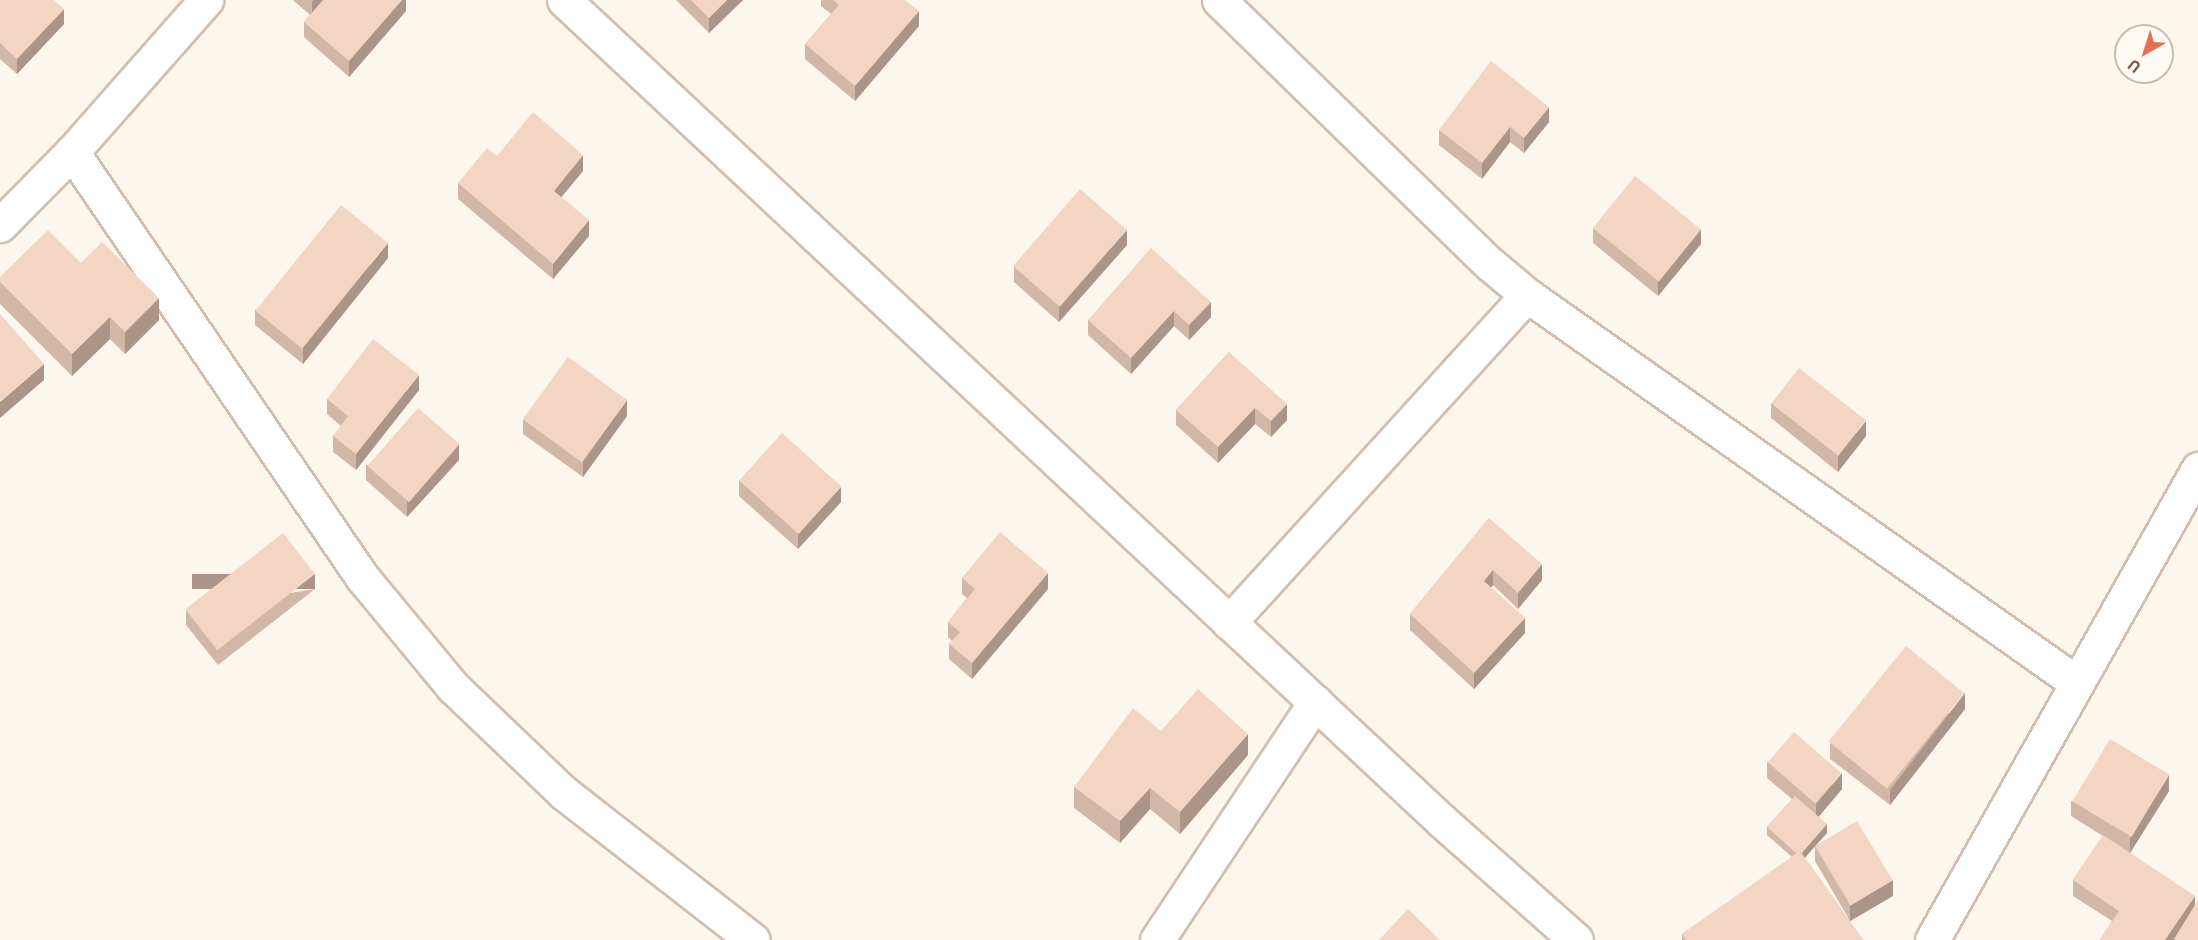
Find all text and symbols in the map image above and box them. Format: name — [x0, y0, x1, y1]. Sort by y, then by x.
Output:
north arrow — [2114, 24, 2174, 84]
text: U — [2123, 55, 2145, 78]

